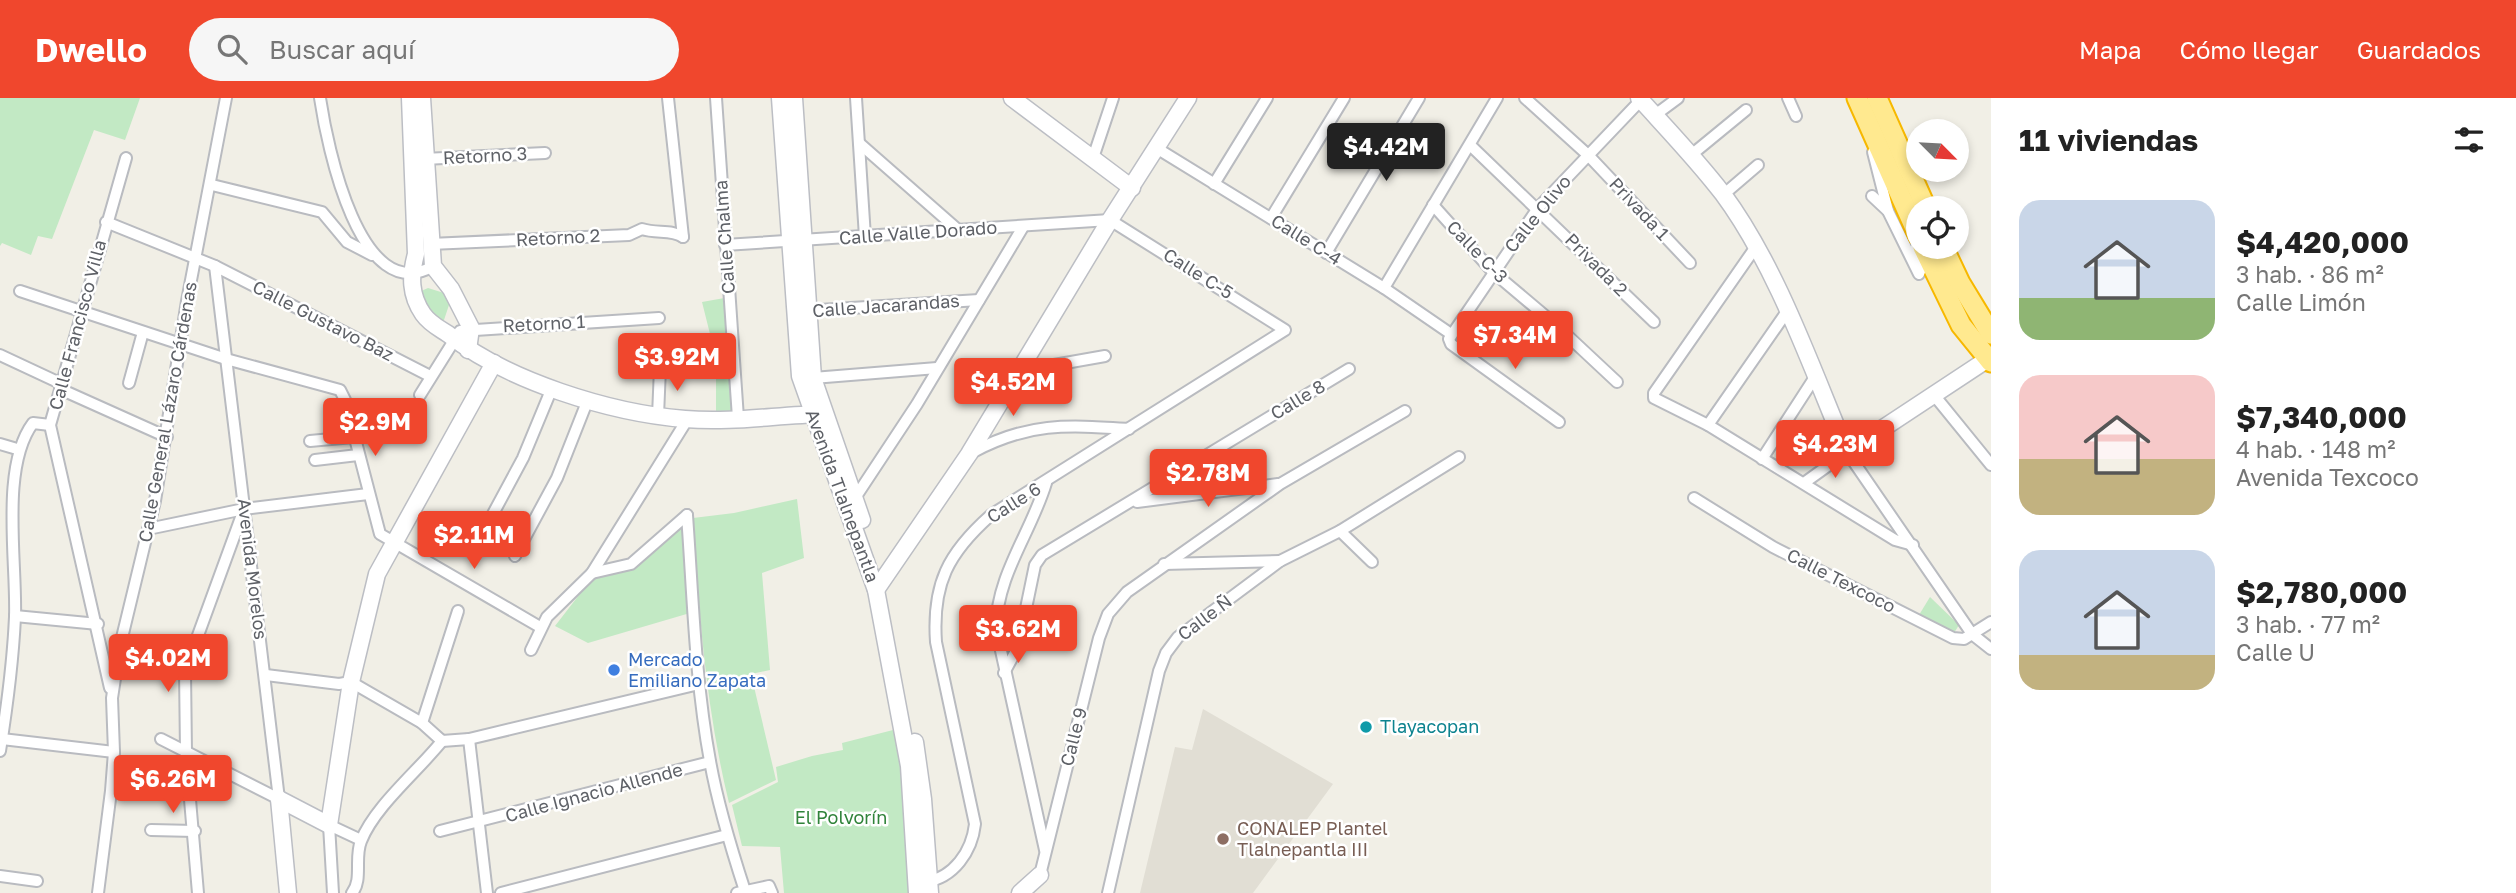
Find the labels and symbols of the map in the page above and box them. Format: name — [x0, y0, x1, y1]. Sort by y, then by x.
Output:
north arrow — [1906, 119, 1969, 182]
pin: $4.42M — [1329, 123, 1443, 183]
street label: Retorno 3 — [442, 142, 528, 168]
street label: Calle Olivo — [1499, 170, 1575, 256]
street label: Privada 1 — [1605, 172, 1674, 244]
street label: Calle Chalma — [709, 179, 739, 295]
street label: Calle C-4 — [1267, 209, 1346, 269]
street label: Calle C-3 — [1443, 215, 1513, 287]
street label: Calle Valle Dorado — [838, 216, 998, 249]
street label: Retorno 2 — [515, 224, 601, 250]
street label: Privada 2 — [1561, 228, 1633, 300]
street label: Calle Francisco Villa — [44, 237, 110, 412]
street label: Calle C-5 — [1160, 243, 1238, 303]
street label: Calle Gustavo Baz — [249, 275, 398, 365]
street label: Calle General Lázaro Cárdenas — [133, 280, 201, 544]
street label: Calle Jacarandas — [811, 289, 960, 321]
street label: Retorno 1 — [502, 310, 586, 336]
pin: $7.34M — [1458, 312, 1572, 371]
pin: $3.92M — [620, 334, 734, 393]
pin: $4.52M — [956, 358, 1070, 418]
street label: Calle 8 — [1266, 374, 1329, 424]
pin: $2.9M — [326, 398, 424, 458]
street label: Avenida Tlalnepantla — [801, 406, 884, 585]
pin: $4.23M — [1778, 420, 1892, 480]
pin: $2.78M — [1151, 450, 1265, 509]
street label: Calle 6 — [982, 477, 1045, 527]
street label: Avenida Morelos — [233, 497, 273, 641]
pin: $2.11M — [417, 512, 531, 571]
street label: Calle Texcoco — [1783, 543, 1899, 617]
street label: Calle Ñ — [1173, 590, 1236, 645]
pin: $3.62M — [961, 606, 1075, 665]
pin: $4.02M — [111, 634, 225, 694]
place label: Mercado Emiliano Zapata — [628, 648, 766, 691]
marker: Mercado Emiliano Zapata — [606, 662, 622, 678]
street label: Calle 9 — [1055, 705, 1091, 768]
place label: Tlayacopan — [1380, 715, 1479, 737]
marker: Tlayacopan — [1358, 719, 1374, 735]
pin: $6.26M — [116, 756, 230, 815]
street label: Calle Ignacio Allende — [503, 758, 685, 826]
park label: El Polvorín — [795, 806, 887, 828]
place label: CONALEP Plantel Tlalnepantla III — [1237, 817, 1388, 860]
marker: CONALEP Plantel Tlalnepantla III — [1215, 831, 1231, 847]

